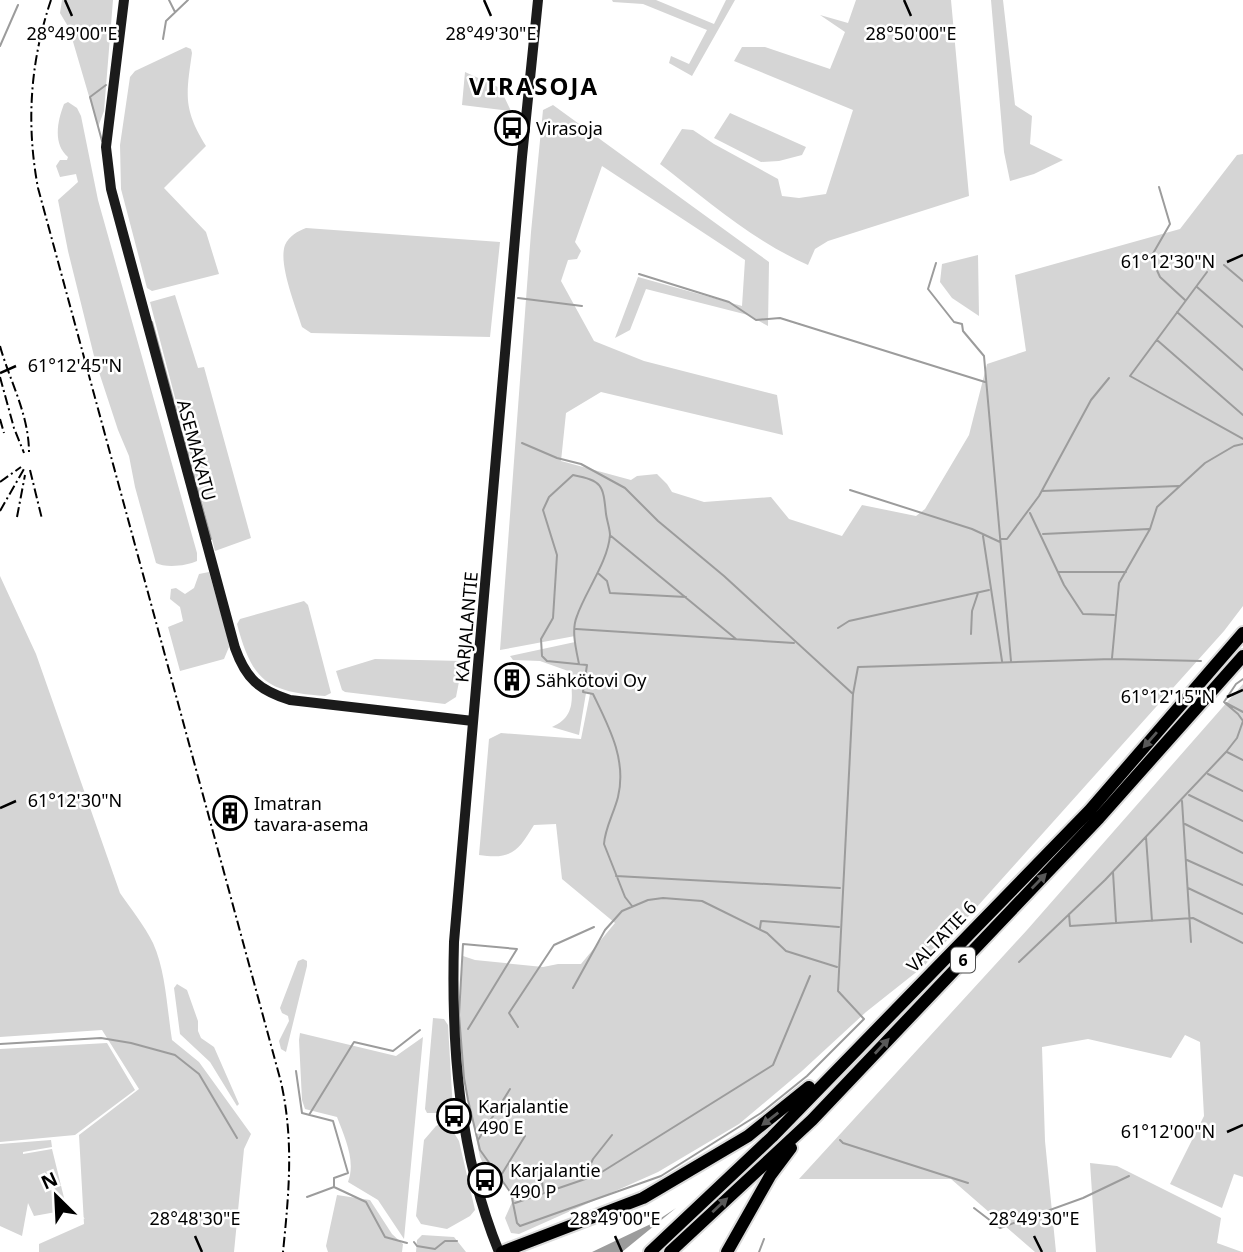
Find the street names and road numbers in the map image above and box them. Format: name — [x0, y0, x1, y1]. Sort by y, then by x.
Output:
street label: ASEMAKATU — [172, 397, 222, 503]
street label: KARJALANTIE — [449, 571, 483, 683]
street label: VALTATIE 6 — [902, 896, 980, 976]
road number: 6 — [951, 948, 975, 972]

